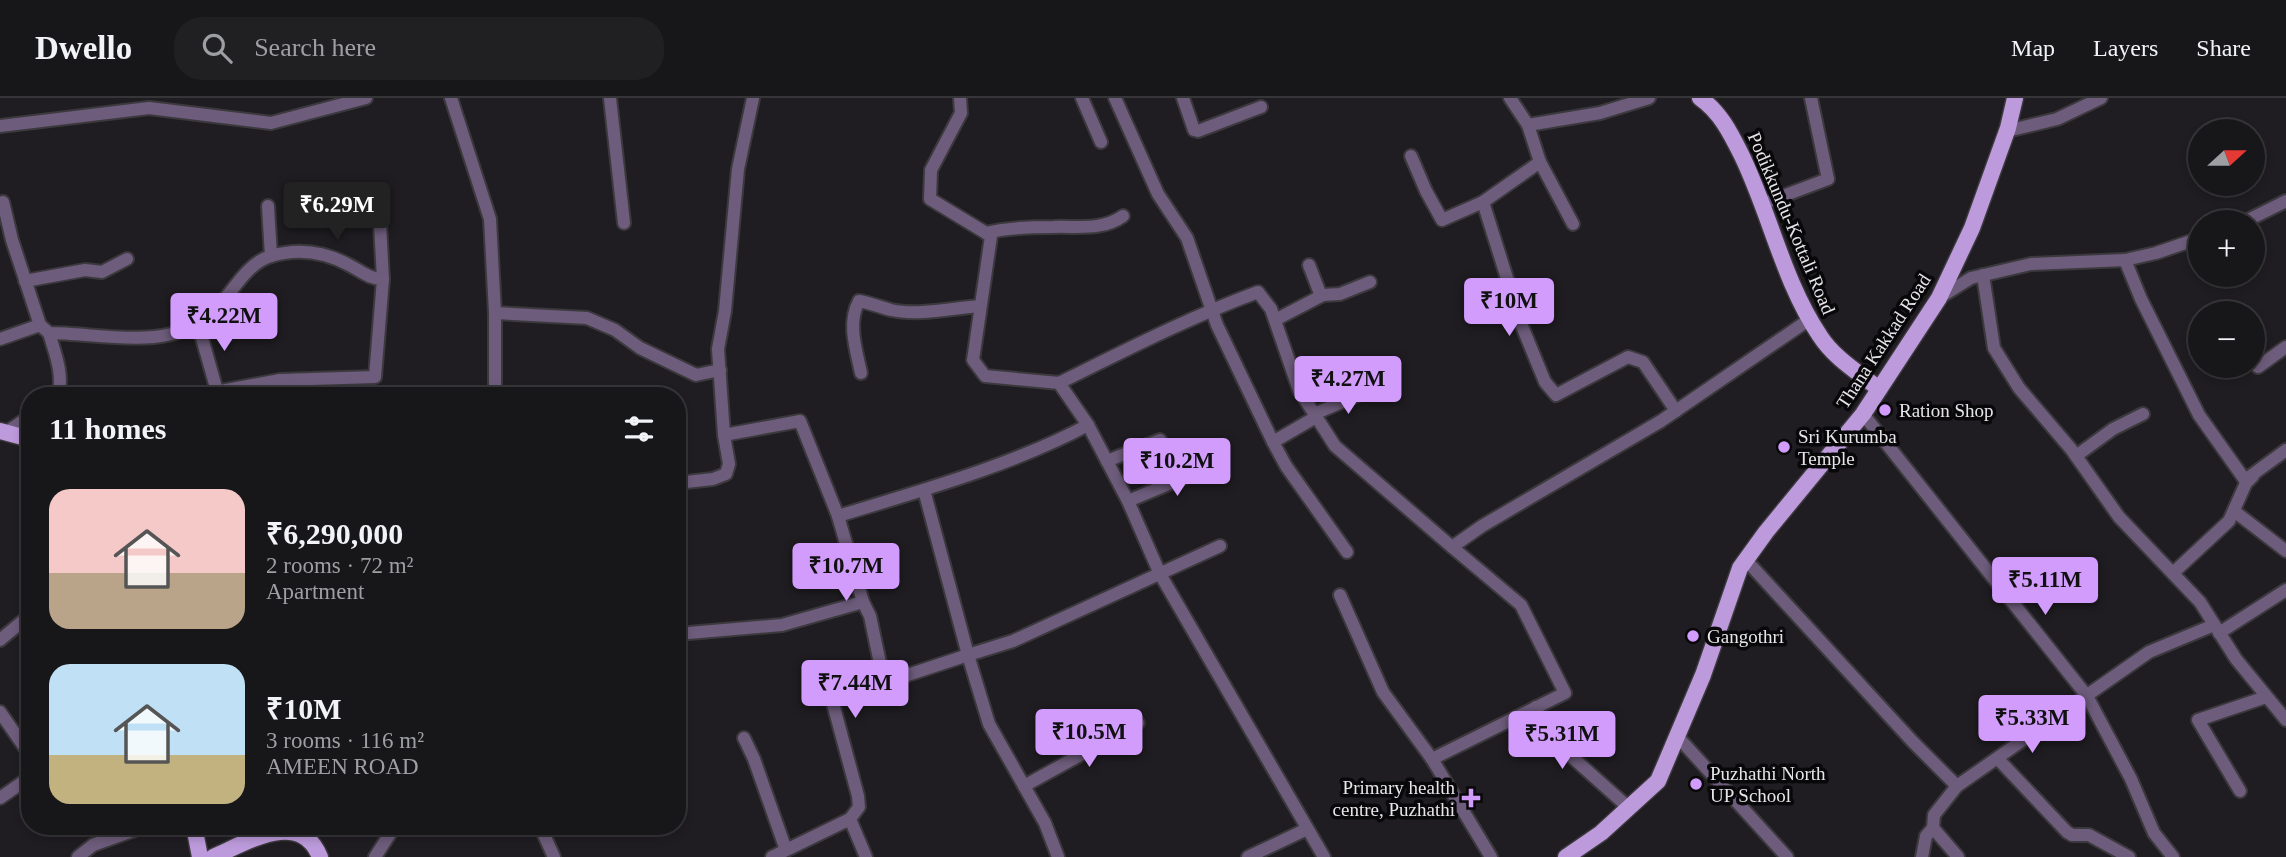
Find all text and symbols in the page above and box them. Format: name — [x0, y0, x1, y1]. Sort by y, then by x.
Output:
search box — [174, 17, 664, 80]
icon: search — [198, 29, 236, 67]
text: Dwello — [35, 30, 132, 66]
text: Search here — [254, 33, 376, 62]
text: Map — [2011, 35, 2055, 61]
text: Layers — [2093, 35, 2158, 61]
text: Share — [2196, 35, 2251, 61]
north arrow — [2188, 119, 2264, 196]
map controls — [2188, 119, 2265, 378]
street label: Podikkundu-Kottali Road — [1744, 129, 1840, 318]
pin: ₹6.29M — [280, 183, 394, 242]
text: ₹6.29M — [299, 192, 375, 217]
button: + — [2188, 210, 2265, 287]
street label: Thana Kakkad Road — [1832, 270, 1935, 412]
pin: ₹10M — [1468, 278, 1550, 338]
text: ₹10M — [1480, 288, 1538, 313]
pin: ₹4.22M — [167, 294, 281, 353]
button: − — [2188, 301, 2265, 378]
text: ₹4.22M — [186, 303, 262, 328]
pin: ₹4.27M — [1291, 356, 1405, 416]
text: ₹4.27M — [1310, 366, 1386, 391]
place label: Ration Shop — [1899, 400, 1993, 421]
marker: Ration Shop — [1877, 402, 1893, 418]
icon: filters — [620, 410, 658, 448]
text: 11 homes — [49, 412, 167, 445]
place label: Sri Kurumba Temple — [1798, 426, 1897, 469]
pin: ₹10.2M — [1120, 438, 1234, 498]
marker: Sri Kurumba Temple — [1776, 439, 1792, 455]
text: ₹10.2M — [1139, 448, 1215, 473]
icon: home — [105, 517, 189, 601]
text: ₹6,290,000 — [266, 517, 403, 550]
pin: ₹10.7M — [789, 544, 903, 603]
text: 2 rooms · 72 m² — [266, 553, 413, 578]
text: ₹10.7M — [808, 553, 884, 578]
pin: ₹5.11M — [1988, 558, 2102, 617]
text: ₹5.11M — [2008, 567, 2082, 592]
text: Apartment — [266, 579, 364, 604]
place label: Gangothri — [1707, 626, 1784, 647]
marker: Gangothri — [1685, 628, 1701, 644]
pin: ₹7.44M — [798, 660, 912, 720]
text: ₹7.44M — [817, 670, 893, 695]
icon: home — [105, 692, 189, 776]
text: ₹10M — [266, 692, 341, 725]
pin: ₹5.33M — [1975, 696, 2089, 755]
text: ₹5.33M — [1994, 705, 2070, 730]
pin: ₹10.5M — [1032, 710, 1146, 769]
pin: ₹5.31M — [1505, 712, 1619, 771]
text: ₹10.5M — [1051, 719, 1127, 744]
text: ₹5.31M — [1524, 721, 1600, 746]
text: 3 rooms · 116 m² — [266, 728, 424, 753]
text: AMEEN ROAD — [266, 754, 419, 779]
place label: Puzhathi North UP School — [1710, 763, 1826, 806]
marker: Puzhathi North UP School — [1688, 776, 1704, 792]
place label: Primary health centre, Puzhathi — [1333, 777, 1455, 820]
marker: Primary health centre, Puzhathi — [1461, 788, 1481, 808]

